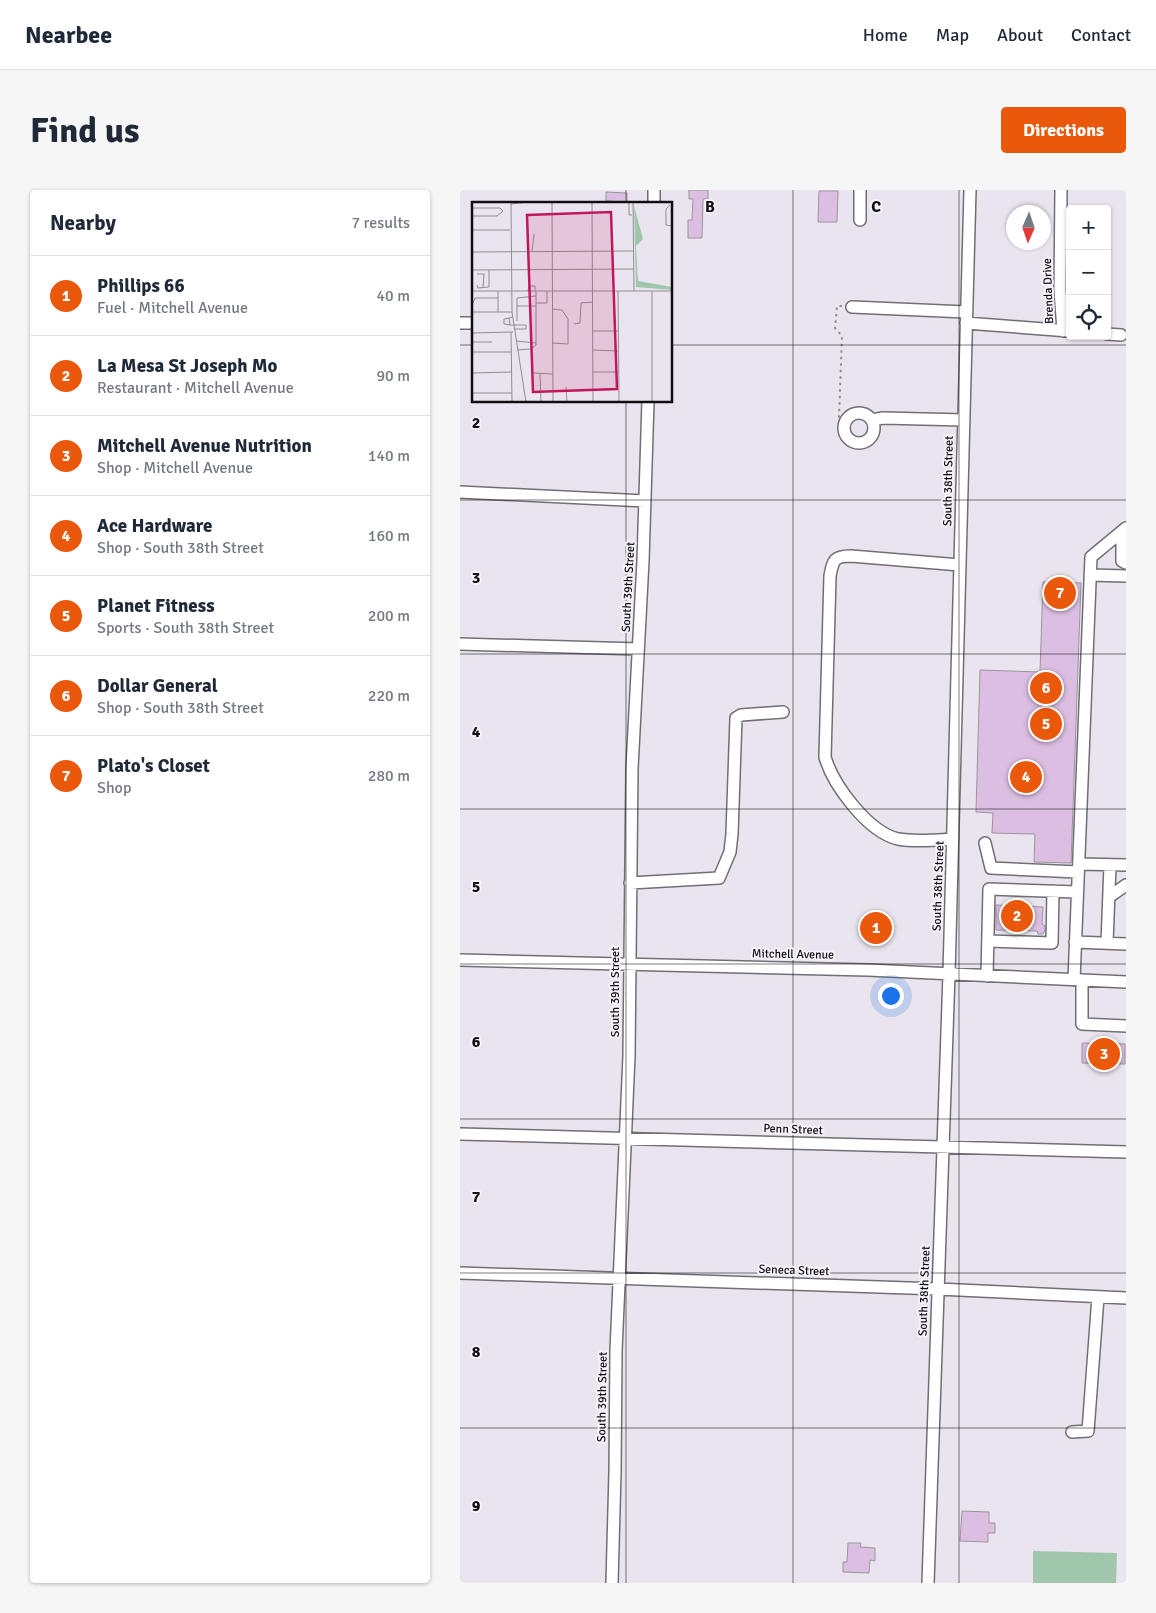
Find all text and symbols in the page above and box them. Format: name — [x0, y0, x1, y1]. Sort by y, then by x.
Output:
text: Nearbee — [25, 20, 112, 50]
text: Home — [863, 24, 908, 46]
text: Map — [936, 24, 969, 46]
text: About — [997, 24, 1043, 46]
text: Contact — [1071, 24, 1131, 46]
button: Directions — [1001, 107, 1126, 153]
text: Find us — [30, 109, 140, 152]
text: B — [705, 197, 715, 217]
text: C — [871, 197, 881, 217]
inset map — [472, 202, 672, 402]
north arrow — [1006, 205, 1051, 250]
map controls — [1066, 205, 1111, 340]
button: + — [1066, 205, 1111, 250]
text: Nearby — [50, 210, 116, 236]
text: 7 results — [351, 213, 410, 233]
button: − — [1066, 250, 1111, 295]
street label: Brenda Drive — [1040, 258, 1057, 324]
text: Phillips 66 — [97, 274, 185, 298]
text: 1 — [62, 286, 70, 306]
text: 40 m — [376, 286, 410, 306]
button: locate — [1066, 295, 1111, 340]
text: Fuel · Mitchell Avenue — [97, 298, 248, 318]
text: La Mesa St Joseph Mo — [97, 354, 278, 378]
text: 2 — [62, 366, 70, 386]
text: 90 m — [376, 366, 410, 386]
text: Restaurant · Mitchell Avenue — [97, 378, 294, 398]
text: 2 — [472, 413, 480, 433]
text: Mitchell Avenue Nutrition — [97, 434, 312, 458]
street label: South 38th Street — [940, 436, 957, 526]
text: 3 — [62, 446, 70, 466]
text: 140 m — [368, 446, 410, 466]
text: Shop · Mitchell Avenue — [97, 458, 253, 478]
text: Ace Hardware — [97, 514, 212, 538]
text: 4 — [62, 526, 70, 546]
text: 160 m — [368, 526, 410, 546]
text: Shop · South 38th Street — [97, 538, 264, 558]
street label: South 39th Street — [619, 541, 638, 633]
text: 3 — [472, 568, 480, 588]
pin: 7 — [1044, 574, 1076, 612]
text: Planet Fitness — [97, 594, 215, 618]
text: 5 — [62, 606, 70, 626]
text: 200 m — [368, 606, 410, 626]
text: Sports · South 38th Street — [97, 618, 274, 638]
pin: 6 — [1030, 669, 1062, 707]
text: Dollar General — [97, 674, 218, 698]
text: 6 — [62, 686, 70, 706]
text: 220 m — [368, 686, 410, 706]
text: Shop · South 38th Street — [97, 698, 264, 718]
pin: 5 — [1030, 705, 1062, 743]
text: 4 — [472, 722, 481, 742]
text: Plato's Closet — [97, 754, 210, 778]
pin: 4 — [1010, 758, 1042, 796]
text: 7 — [62, 766, 70, 786]
text: 280 m — [368, 766, 410, 786]
text: Shop — [97, 778, 131, 798]
street label: South 38th Street — [929, 841, 948, 931]
text: 5 — [472, 877, 480, 897]
pin: 2 — [1001, 897, 1033, 935]
pin: 1 — [860, 909, 892, 947]
street label: Mitchell Avenue — [752, 946, 834, 963]
street label: South 39th Street — [608, 947, 623, 1037]
your location — [878, 983, 904, 1009]
text: 6 — [472, 1032, 481, 1052]
pin: 3 — [1088, 1035, 1120, 1073]
street label: Penn Street — [763, 1121, 823, 1138]
text: 7 — [472, 1187, 481, 1207]
street label: South 38th Street — [915, 1246, 934, 1336]
street label: Seneca Street — [758, 1262, 830, 1279]
text: 8 — [472, 1342, 481, 1362]
street label: South 39th Street — [594, 1352, 611, 1442]
text: 9 — [472, 1496, 481, 1516]

